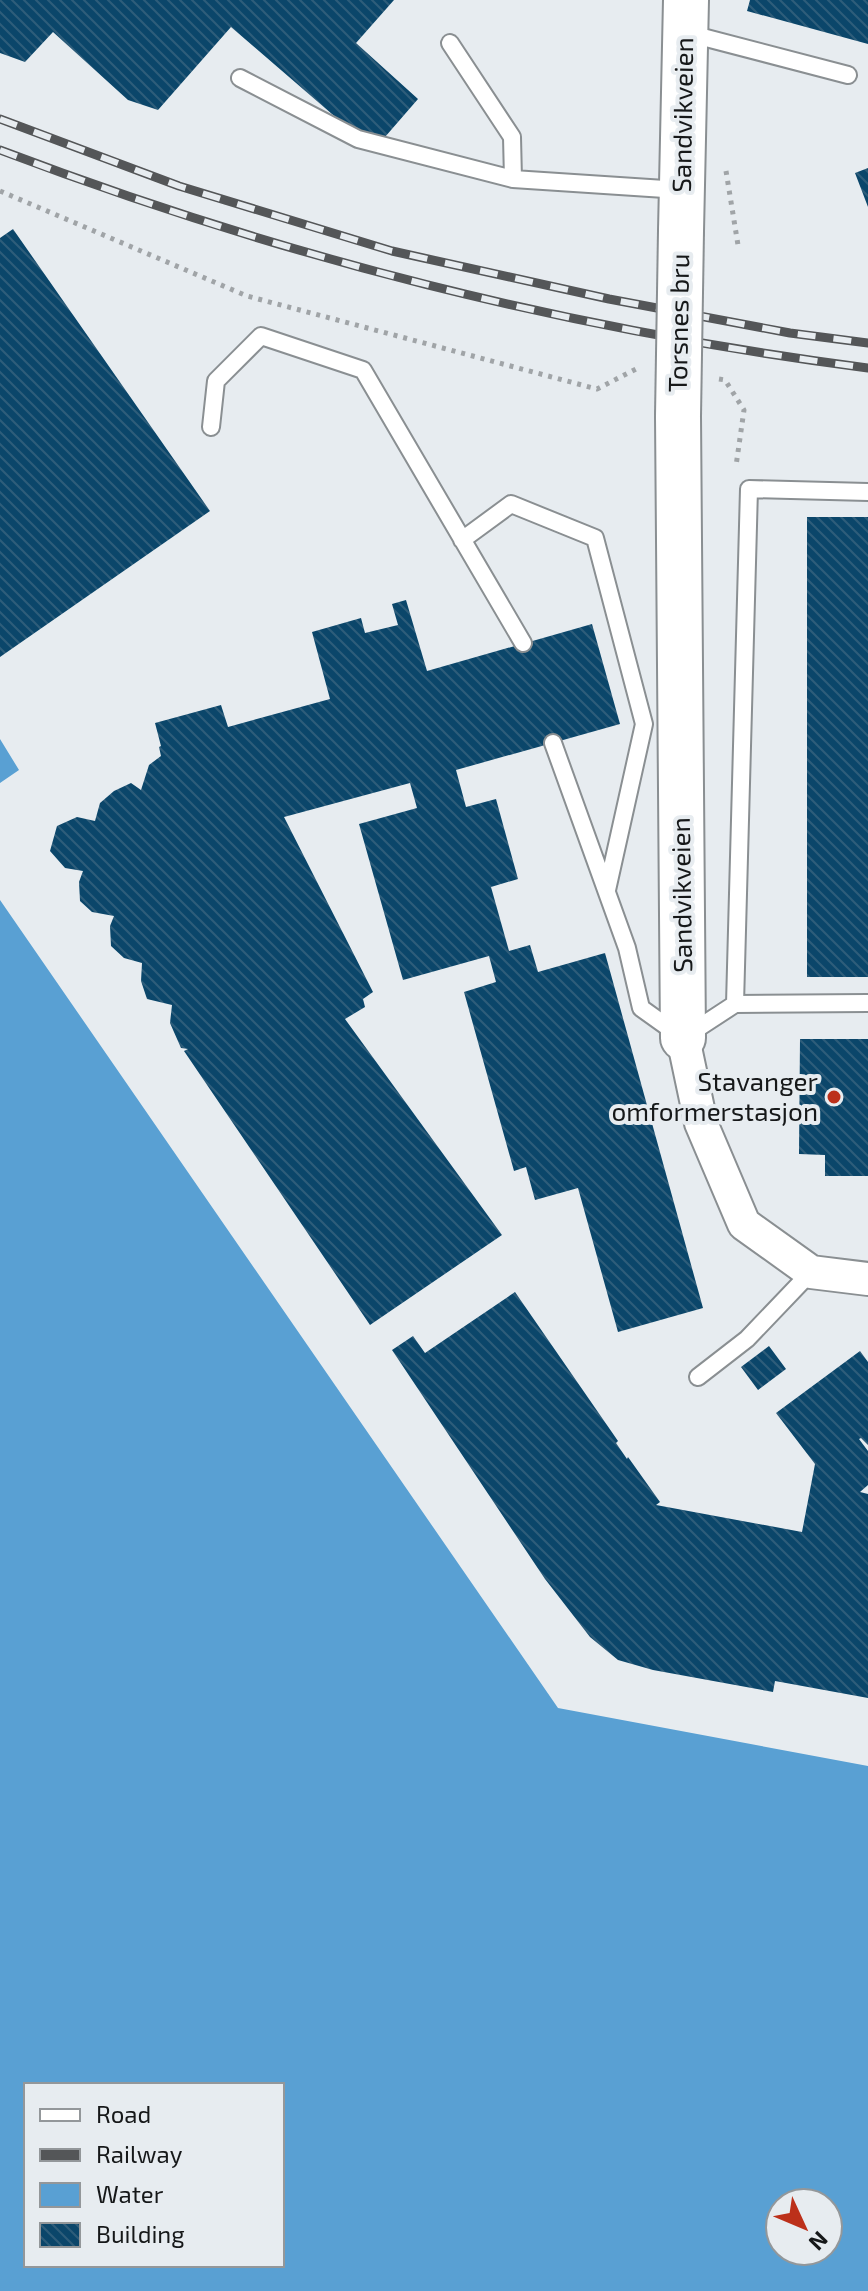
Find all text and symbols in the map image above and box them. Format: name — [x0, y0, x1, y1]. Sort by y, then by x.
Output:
street label: Sandvikveien — [665, 37, 698, 193]
street label: Torsnes bru — [661, 253, 694, 393]
street label: Sandvikveien — [664, 817, 697, 973]
place label: Stavanger omformerstasjon — [611, 1065, 818, 1126]
marker: Stavanger omformerstasjon — [825, 1088, 843, 1106]
legend — [24, 2083, 284, 2267]
text: Road — [96, 2099, 151, 2128]
text: Railway — [96, 2139, 183, 2168]
text: Water — [96, 2179, 164, 2208]
north arrow — [764, 2187, 844, 2267]
text: Building — [96, 2219, 185, 2248]
text: N — [804, 2227, 834, 2256]

